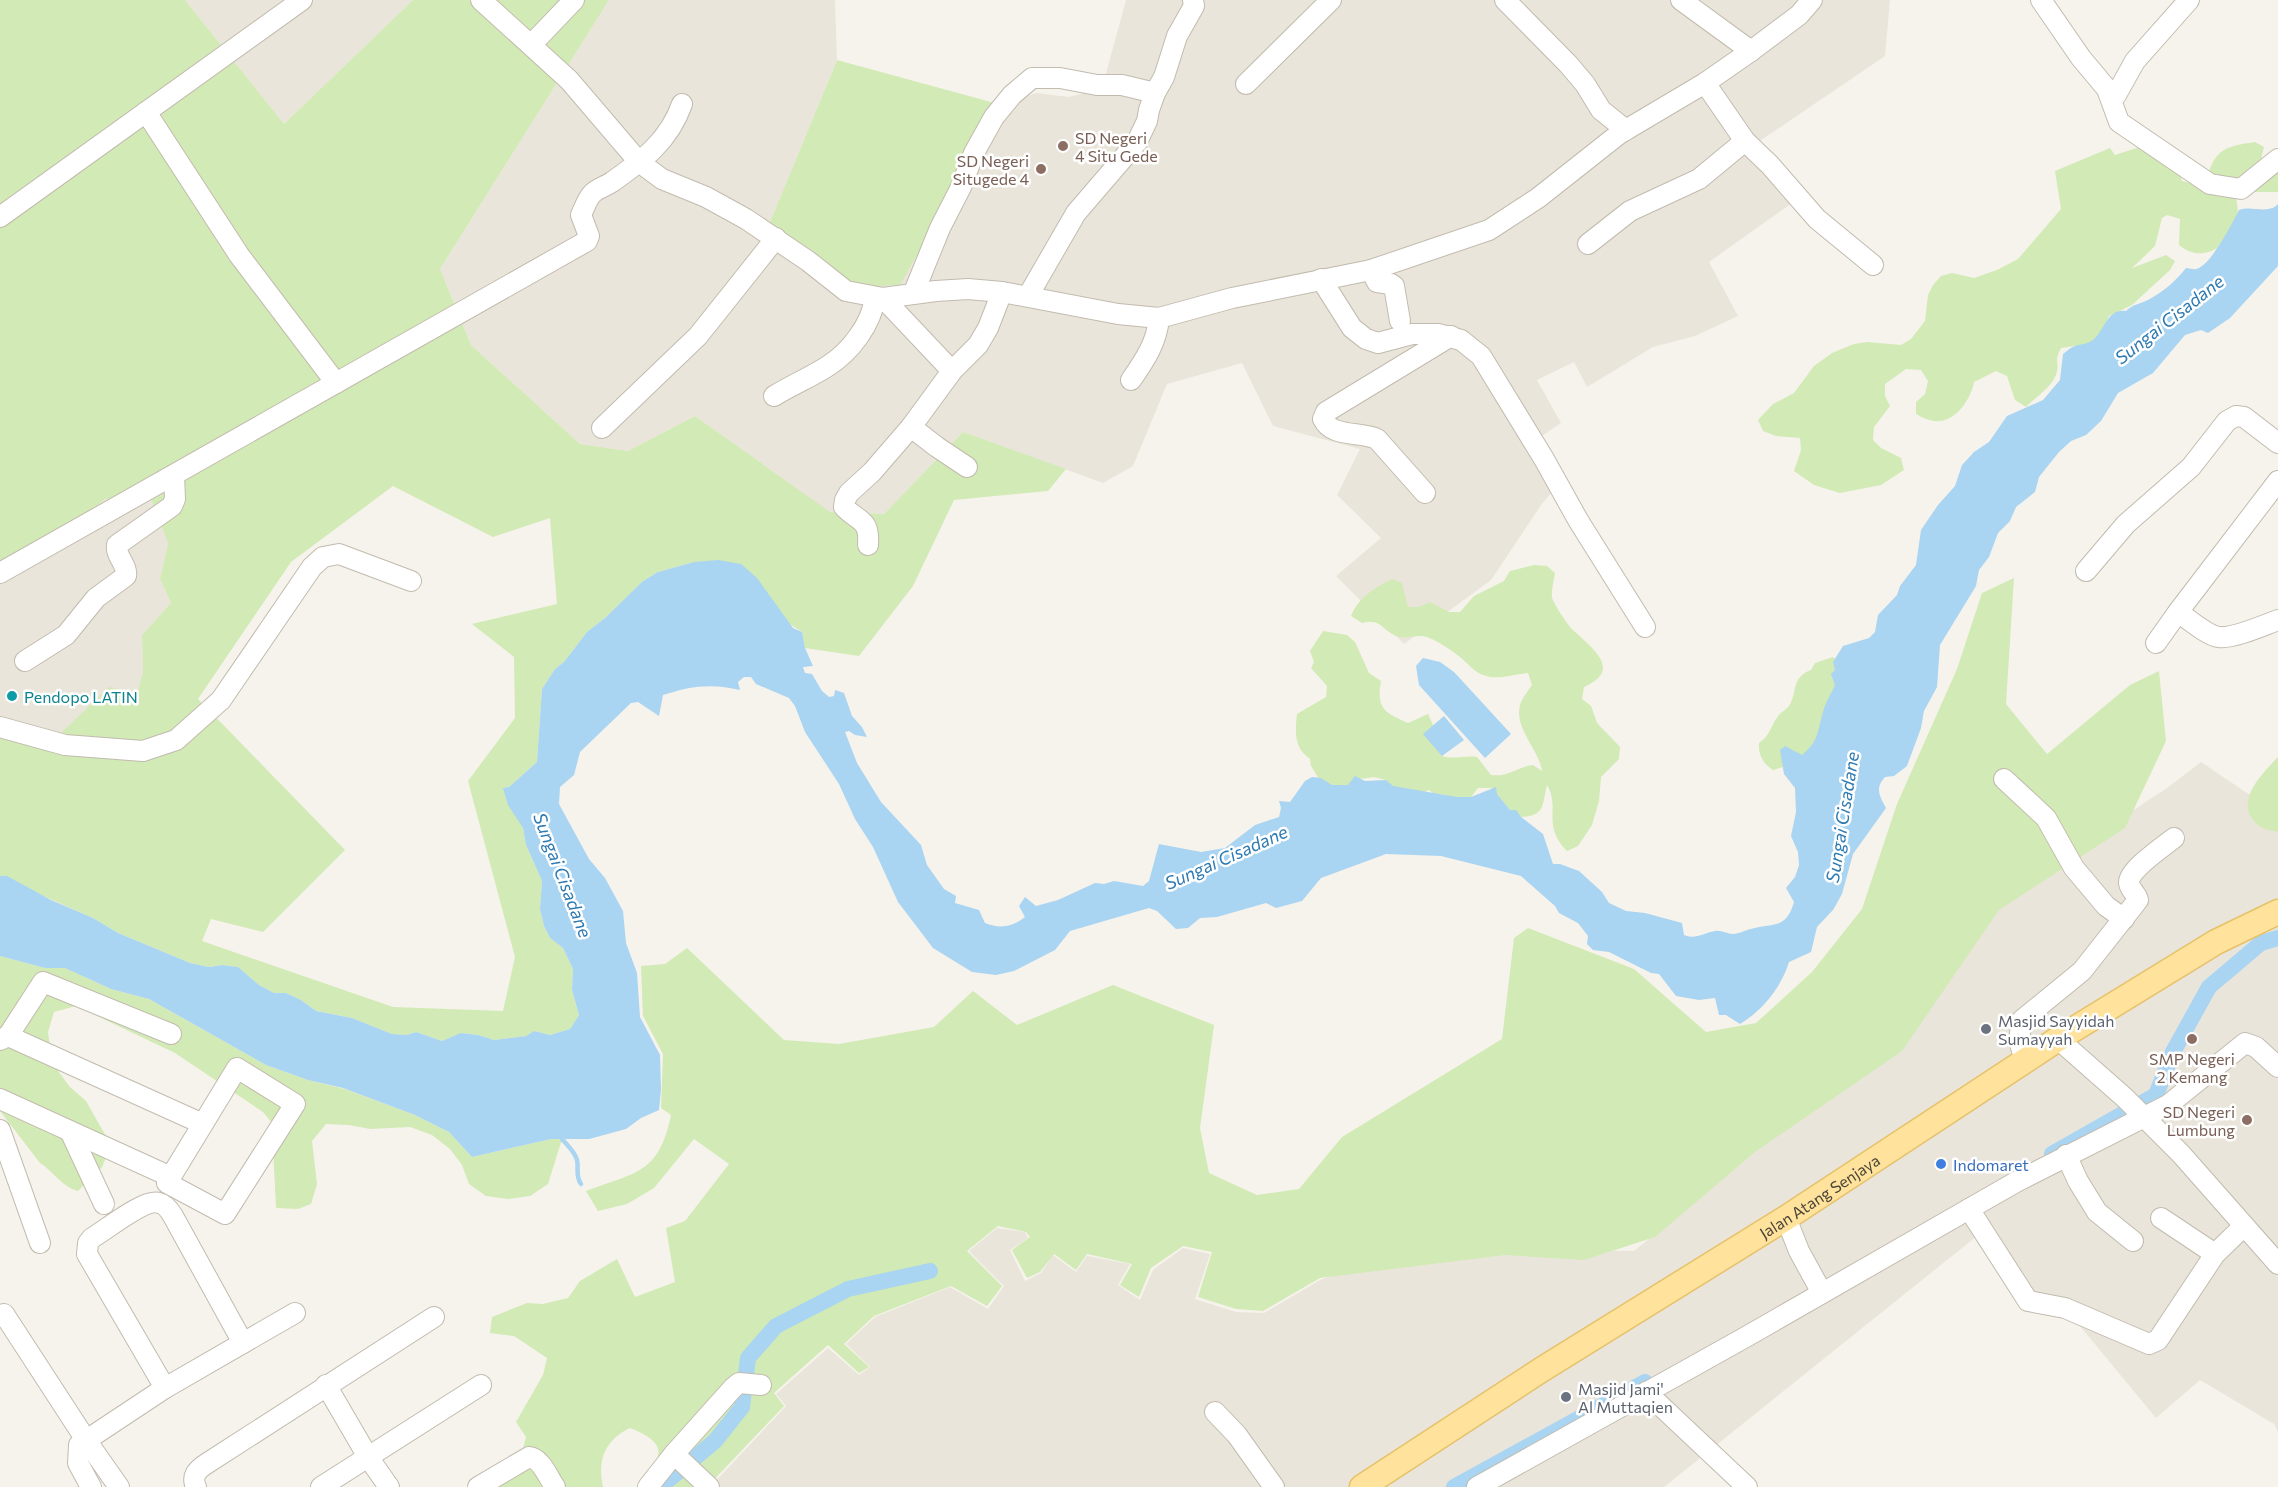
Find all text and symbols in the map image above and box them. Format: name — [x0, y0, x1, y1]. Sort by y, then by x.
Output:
place label: SD Negeri 4 Situ Gede — [1075, 128, 1158, 165]
marker: SD Negeri 4 Situ Gede — [1056, 139, 1070, 153]
place label: SD Negeri Situgede 4 — [953, 151, 1029, 188]
marker: SD Negeri Situgede 4 — [1034, 162, 1048, 176]
water label: Sungai Cisadane — [2110, 269, 2228, 368]
place label: Pendopo LATIN — [24, 687, 138, 706]
marker: Pendopo LATIN — [5, 689, 19, 703]
water label: Sungai Cisadane — [1821, 749, 1863, 884]
water label: Sungai Cisadane — [529, 809, 597, 941]
water label: Sungai Cisadane — [1161, 820, 1291, 894]
place label: Masjid Sayyidah Sumayyah — [1998, 1011, 2114, 1048]
marker: Masjid Sayyidah Sumayyah — [1979, 1022, 1993, 1036]
marker: SMP Negeri 2 Kemang — [2185, 1032, 2199, 1046]
place label: SMP Negeri 2 Kemang — [2149, 1049, 2235, 1086]
place label: SD Negeri Lumbung — [2163, 1102, 2235, 1139]
marker: SD Negeri Lumbung — [2240, 1113, 2254, 1127]
street label: Jalan Atang Senjaya — [1755, 1150, 1883, 1242]
place label: Indomaret — [1953, 1155, 2029, 1174]
marker: Indomaret — [1934, 1157, 1948, 1171]
place label: Masjid Jami' Al Muttaqien — [1578, 1379, 1673, 1416]
marker: Masjid Jami' Al Muttaqien — [1559, 1390, 1573, 1404]

